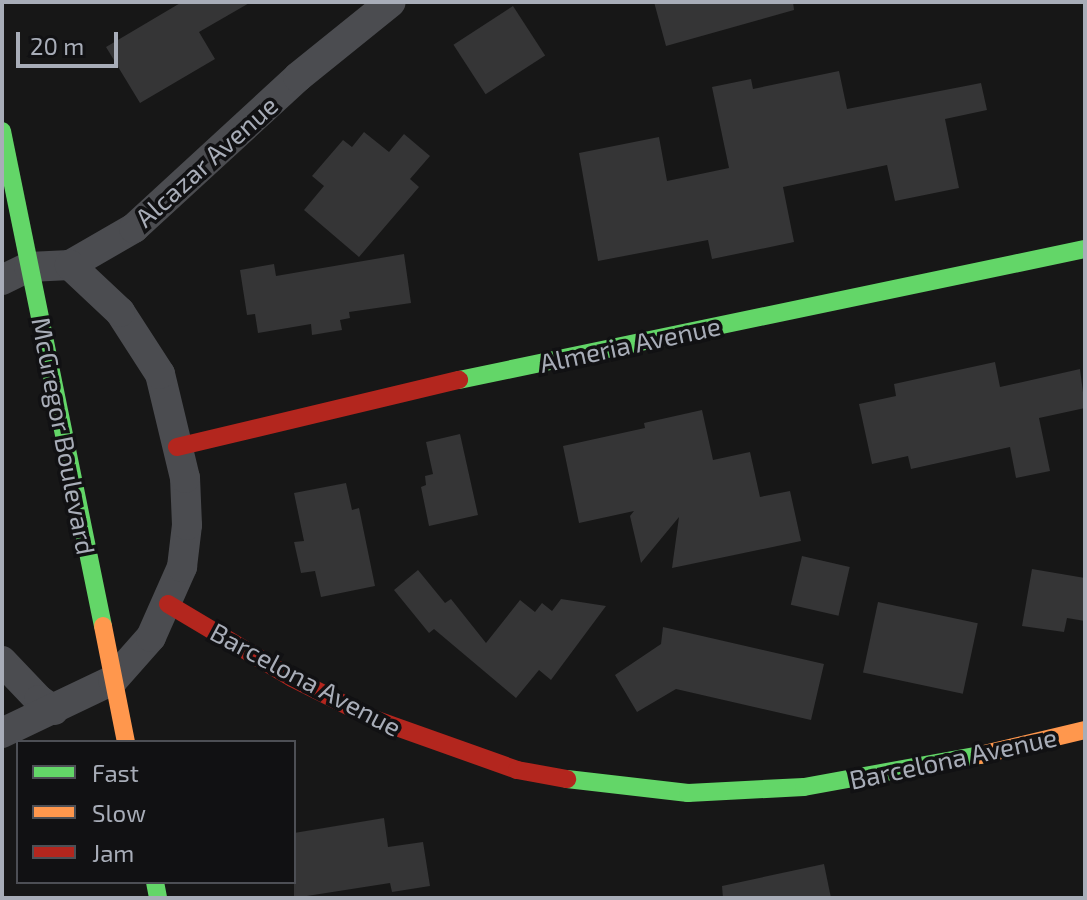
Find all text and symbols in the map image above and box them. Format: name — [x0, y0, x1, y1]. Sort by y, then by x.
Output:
scale bar — [20, 16, 122, 66]
text: 20 m — [30, 31, 84, 60]
street label: Alcazar Avenue — [128, 89, 284, 233]
street label: Almeria Avenue — [536, 310, 724, 378]
street label: McGregor Boulevard — [26, 314, 102, 558]
street label: Barcelona Avenue — [205, 616, 407, 742]
street label: Barcelona Avenue — [846, 721, 1060, 795]
legend — [16, 740, 296, 884]
text: Fast — [92, 758, 139, 787]
text: Slow — [92, 798, 146, 827]
text: Jam — [92, 838, 134, 867]

